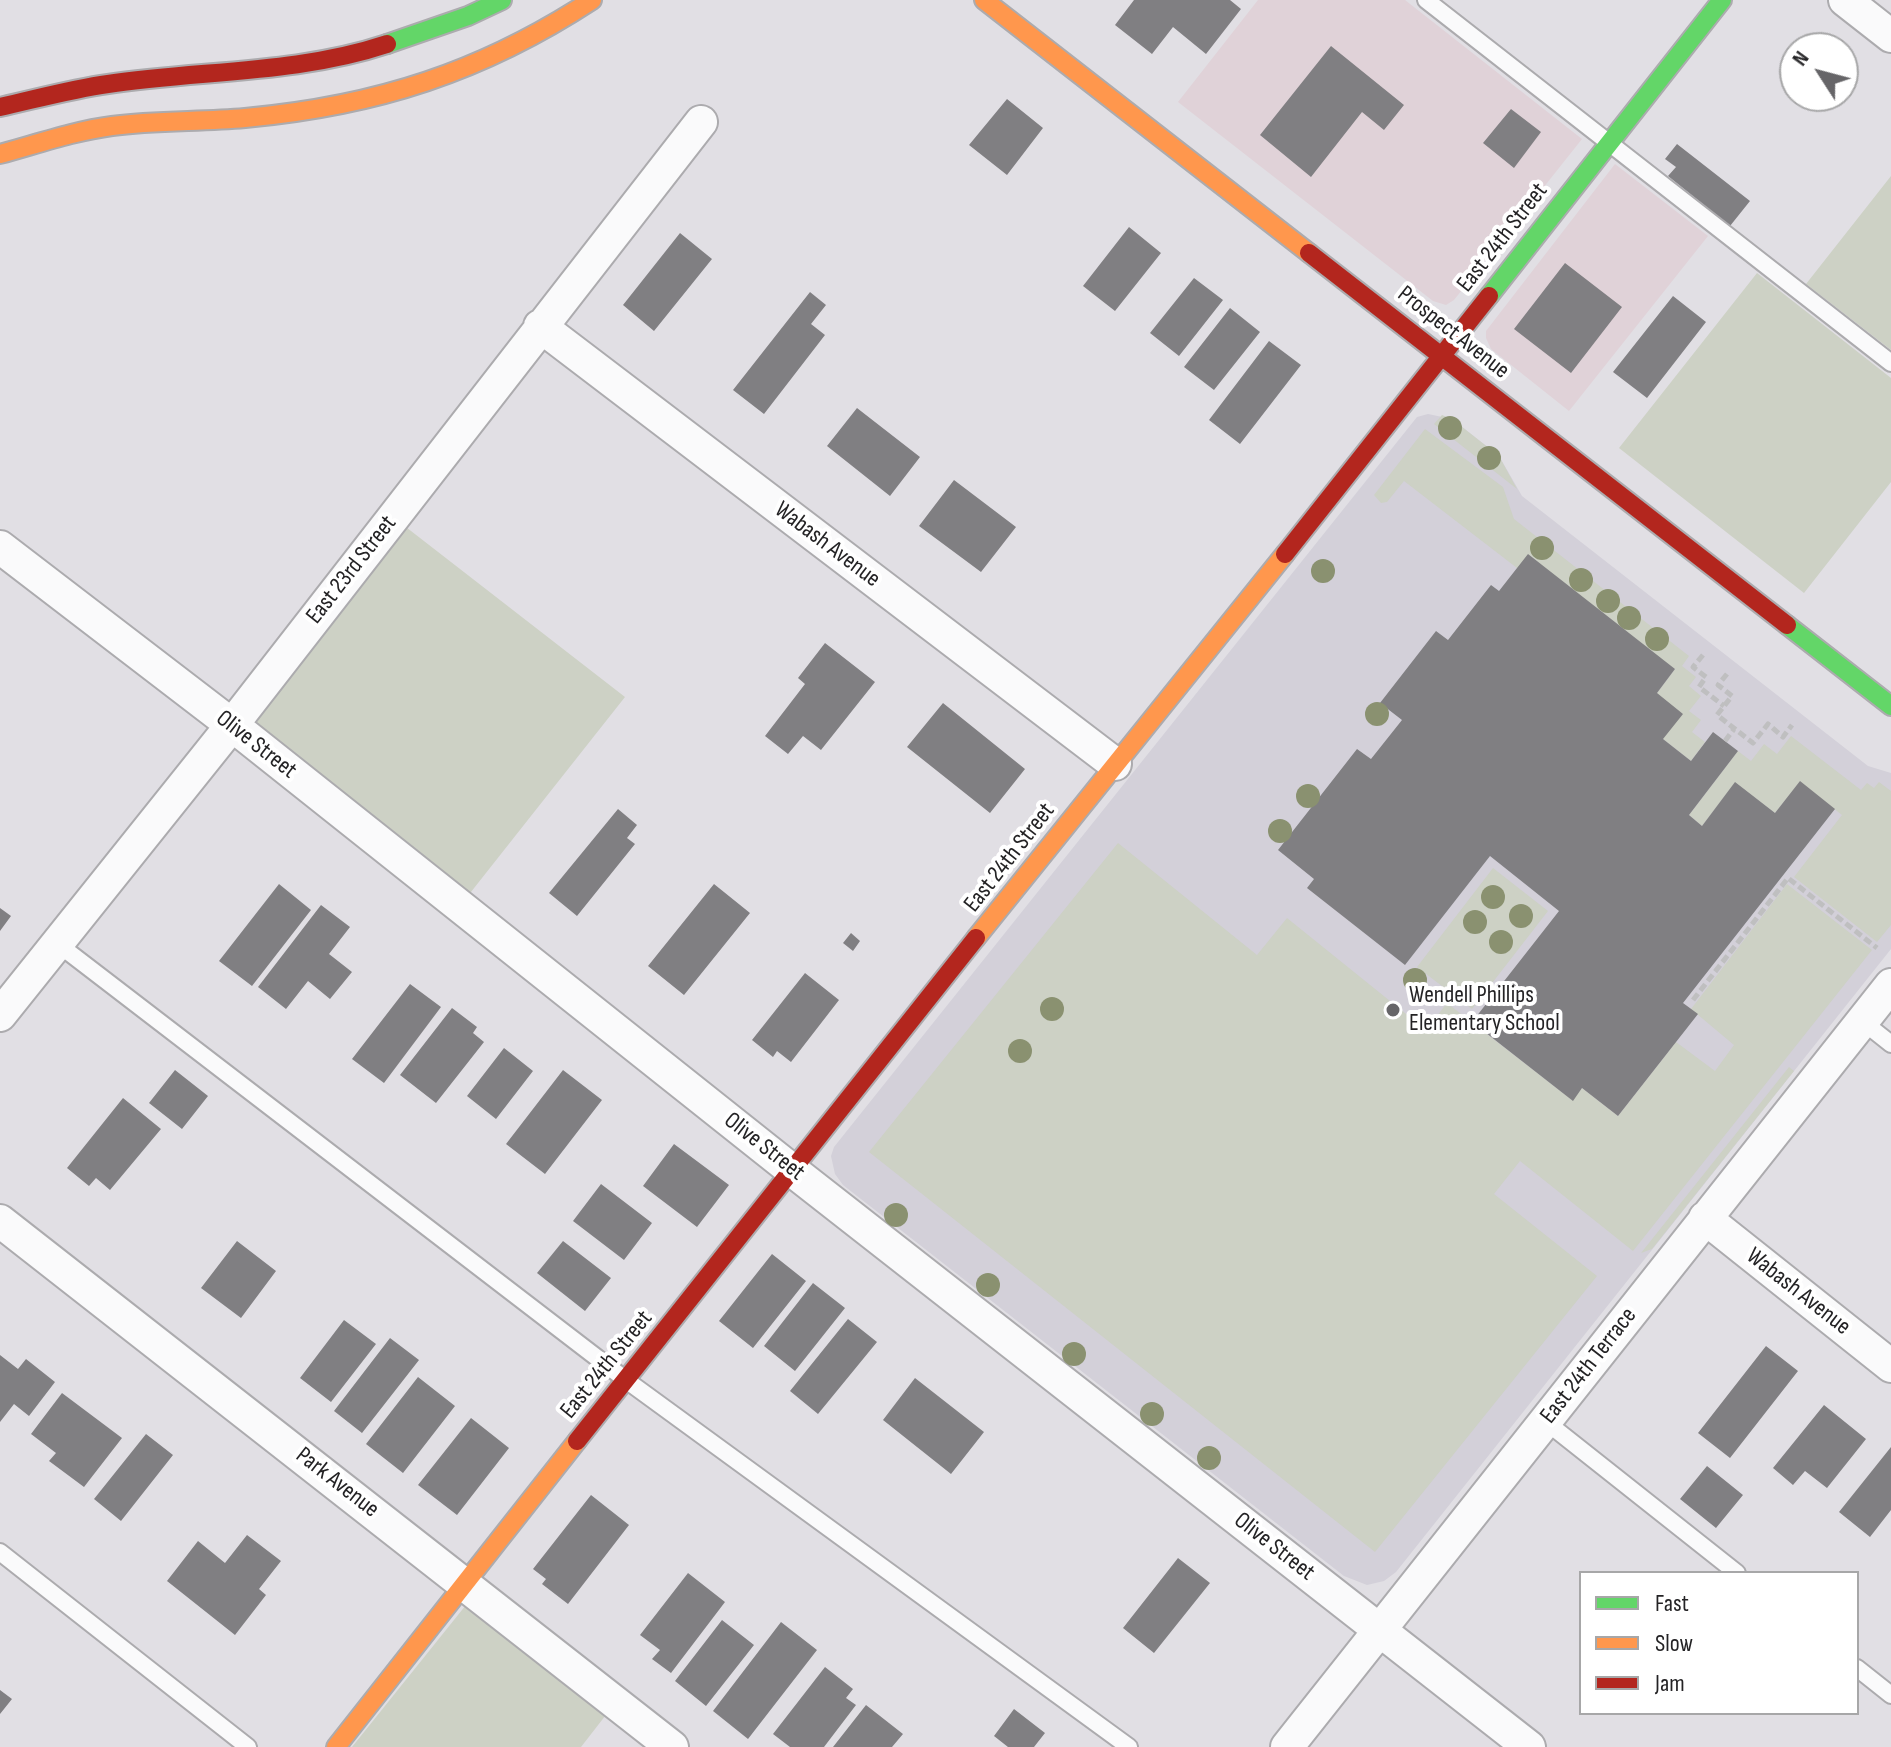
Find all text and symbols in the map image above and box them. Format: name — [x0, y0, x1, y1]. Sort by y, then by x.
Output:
north arrow — [1779, 32, 1859, 112]
text: N — [1786, 46, 1815, 71]
street label: East 24th Street — [1452, 178, 1554, 298]
street label: Prospect Avenue — [1391, 280, 1515, 386]
street label: Wabash Avenue — [769, 496, 885, 594]
street label: East 23rd Street — [301, 510, 403, 630]
street label: Olive Street — [210, 705, 302, 785]
street label: East 24th Street — [959, 798, 1061, 918]
place label: Wendell Phillips Elementary School — [1409, 982, 1560, 1038]
marker: Wendell Phillips Elementary School — [1384, 1001, 1402, 1019]
street label: Olive Street — [718, 1107, 810, 1187]
street label: Wabash Avenue — [1740, 1242, 1856, 1342]
street label: East 24th Terrace — [1535, 1302, 1643, 1430]
street label: East 24th Street — [555, 1305, 659, 1425]
street label: Park Avenue — [290, 1442, 384, 1524]
street label: Olive Street — [1228, 1507, 1320, 1587]
legend — [1579, 1571, 1859, 1715]
text: Fast — [1655, 1589, 1689, 1618]
text: Slow — [1655, 1629, 1693, 1658]
text: Jam — [1655, 1669, 1685, 1698]

